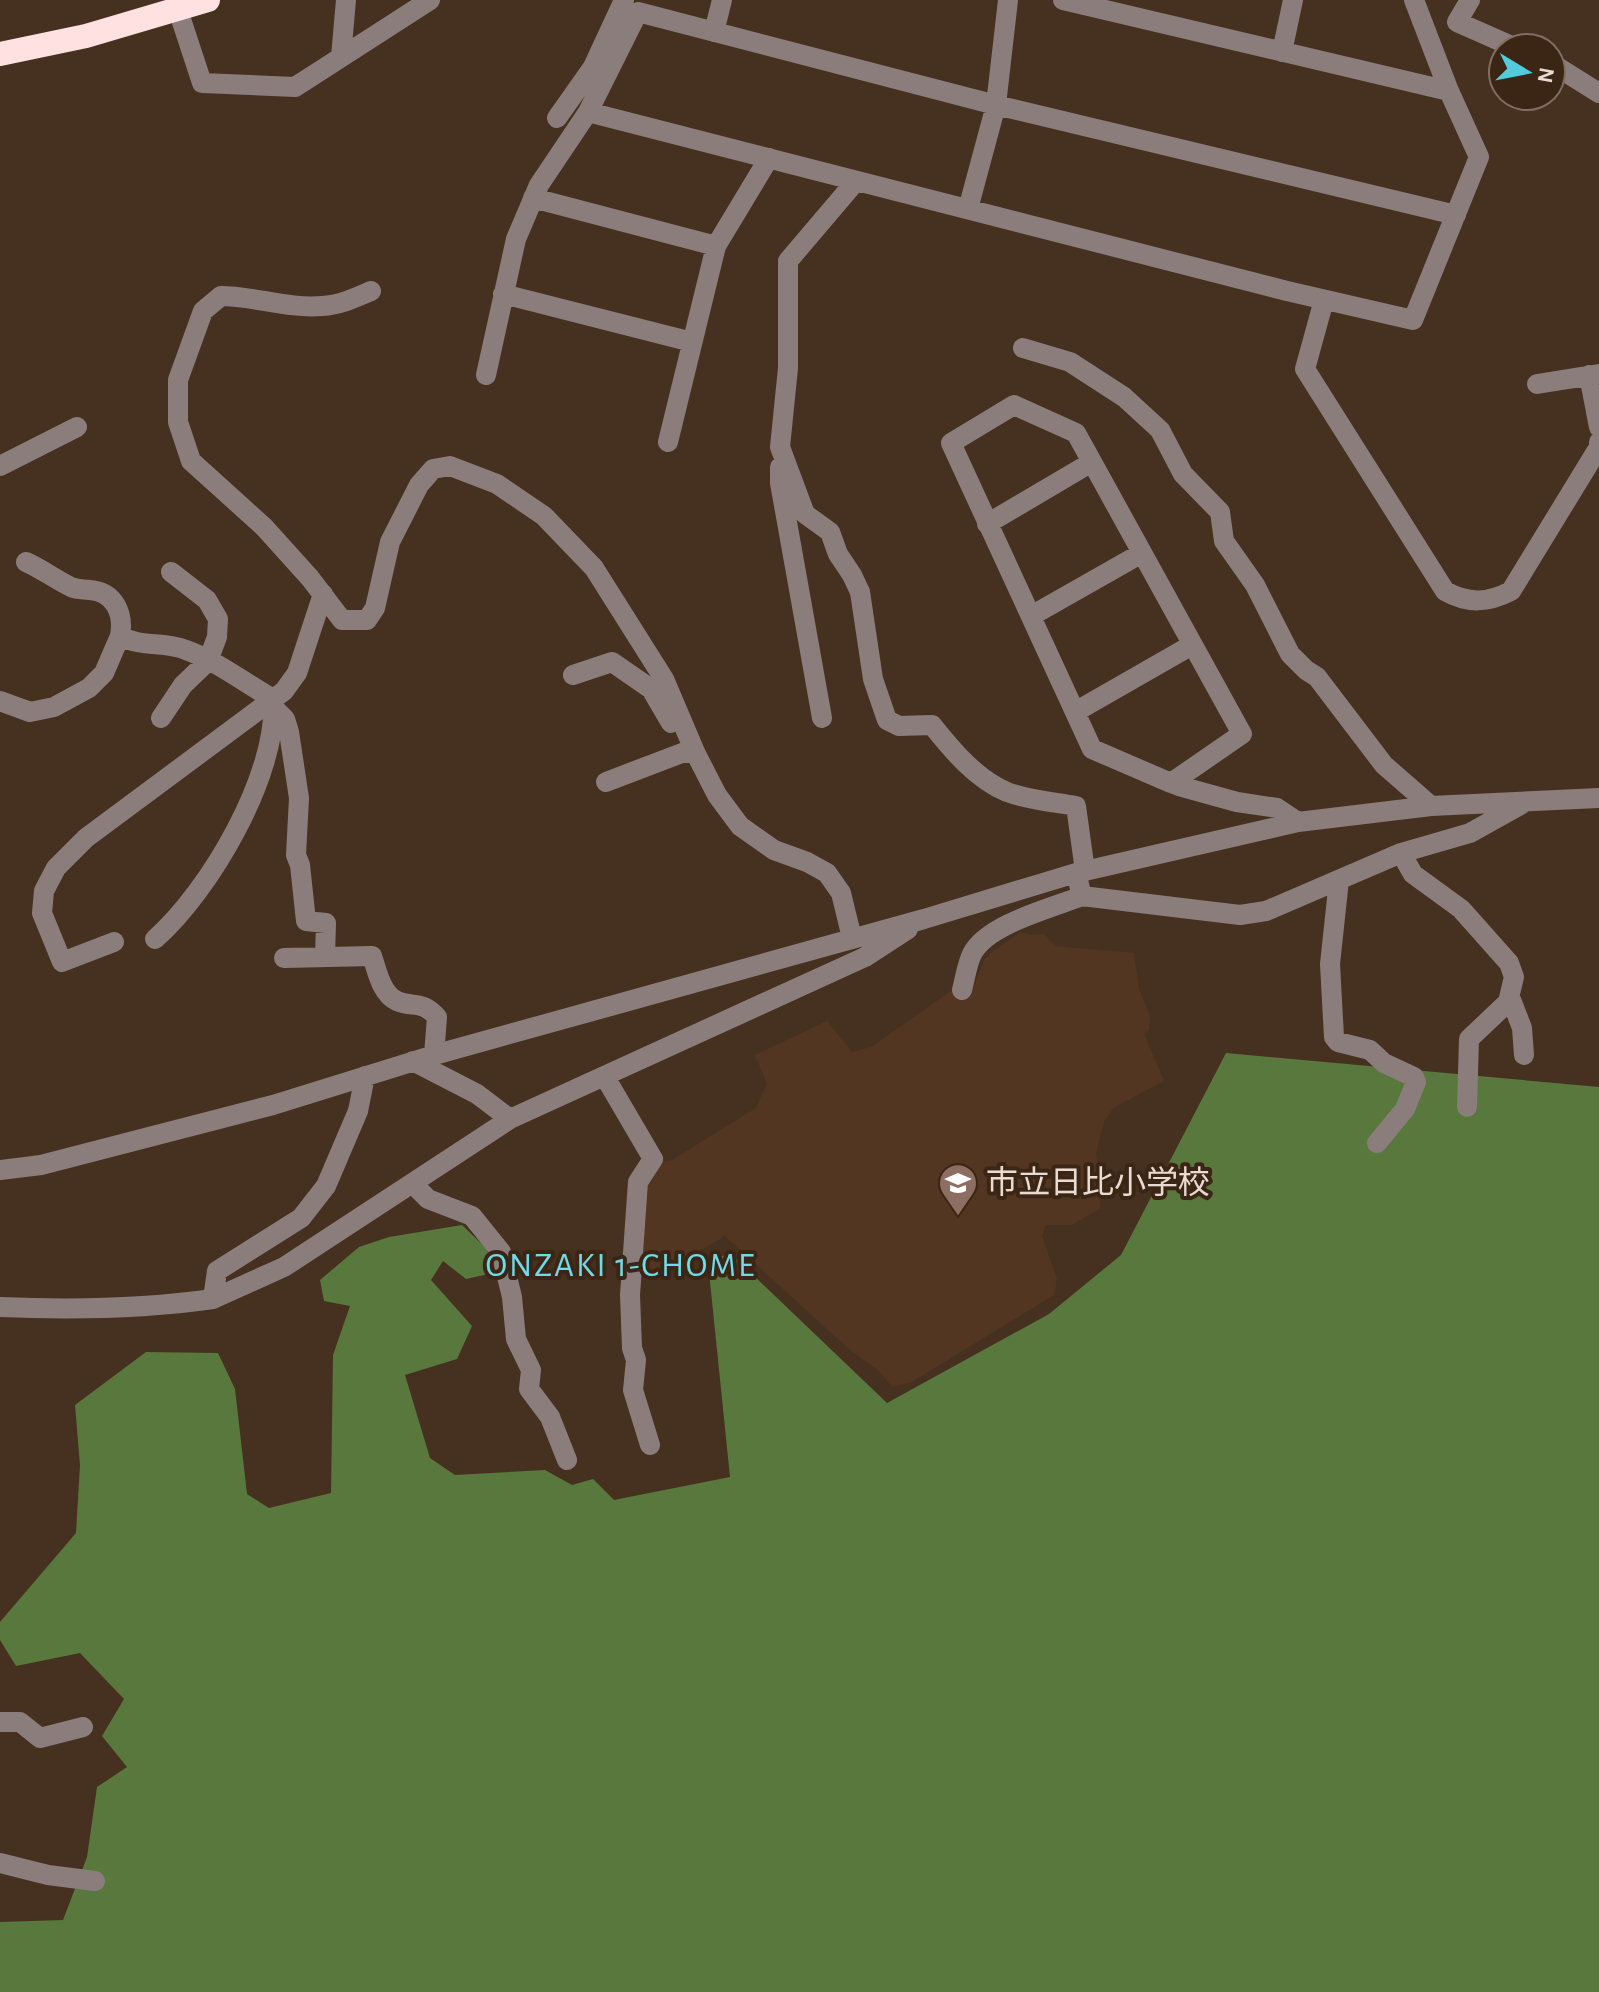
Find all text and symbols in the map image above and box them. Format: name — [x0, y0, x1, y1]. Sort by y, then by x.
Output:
north arrow — [1487, 32, 1567, 112]
text: N — [1534, 66, 1558, 85]
school or university icon: 市立日比小学校 — [937, 1162, 979, 1217]
place label: 市立日比小学校 — [986, 1165, 1210, 1199]
district label: ONZAKI 1-CHOME — [485, 1249, 757, 1283]

